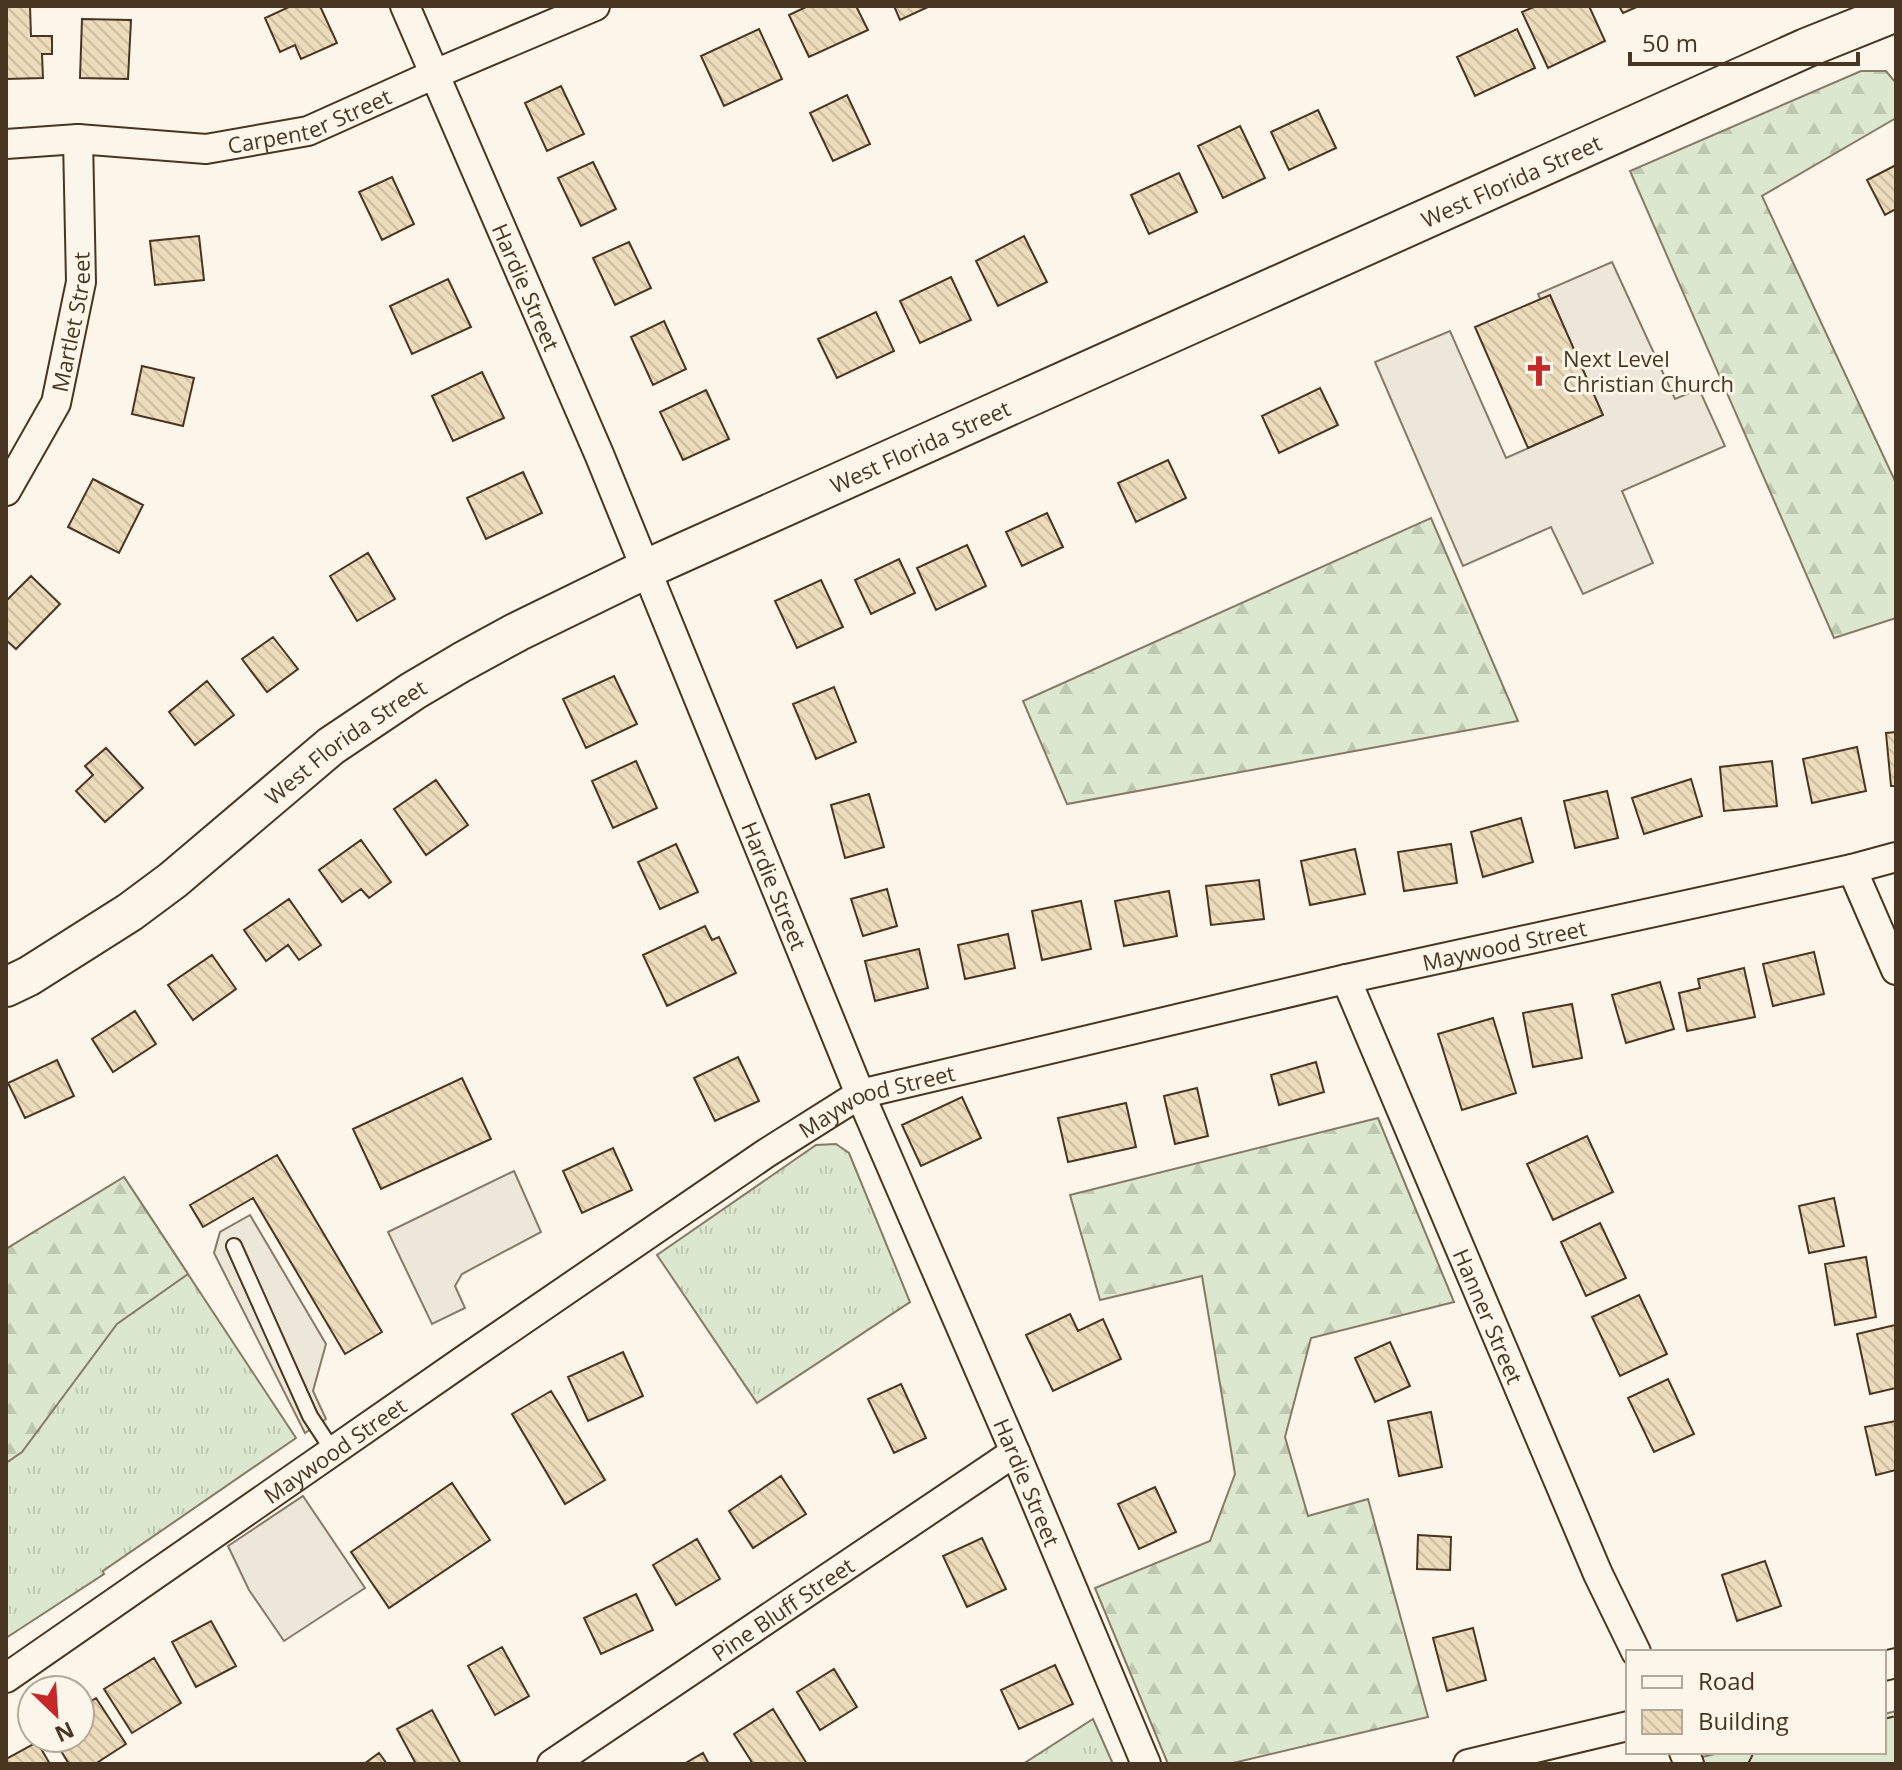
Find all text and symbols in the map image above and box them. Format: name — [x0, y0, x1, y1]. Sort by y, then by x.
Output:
scale bar — [1630, 16, 1858, 66]
text: 50 m — [1642, 26, 1698, 59]
street label: Carpenter Street — [225, 81, 396, 160]
street label: West Florida Street — [1416, 127, 1606, 234]
street label: Hardie Street — [486, 218, 567, 355]
street label: Martlet Street — [44, 251, 96, 394]
place label: Next Level Christian Church — [1563, 343, 1734, 398]
church icon: Next Level Christian Church — [1522, 354, 1556, 388]
street label: West Florida Street — [825, 392, 1015, 499]
street label: West Florida Street — [258, 672, 432, 811]
street label: Hardie Street — [735, 817, 815, 954]
street label: Maywood Street — [1419, 912, 1589, 977]
street label: Maywood Street — [793, 1057, 958, 1144]
street label: Hanner Street — [1447, 1244, 1531, 1388]
street label: Maywood Street — [257, 1390, 412, 1510]
street label: Hardie Street — [987, 1413, 1068, 1551]
street label: Pine Bluff Street — [705, 1550, 860, 1667]
legend — [1626, 1650, 1886, 1754]
text: Road — [1698, 1664, 1755, 1697]
north arrow — [16, 1674, 96, 1754]
text: Building — [1698, 1704, 1789, 1737]
text: N — [50, 1716, 79, 1750]

